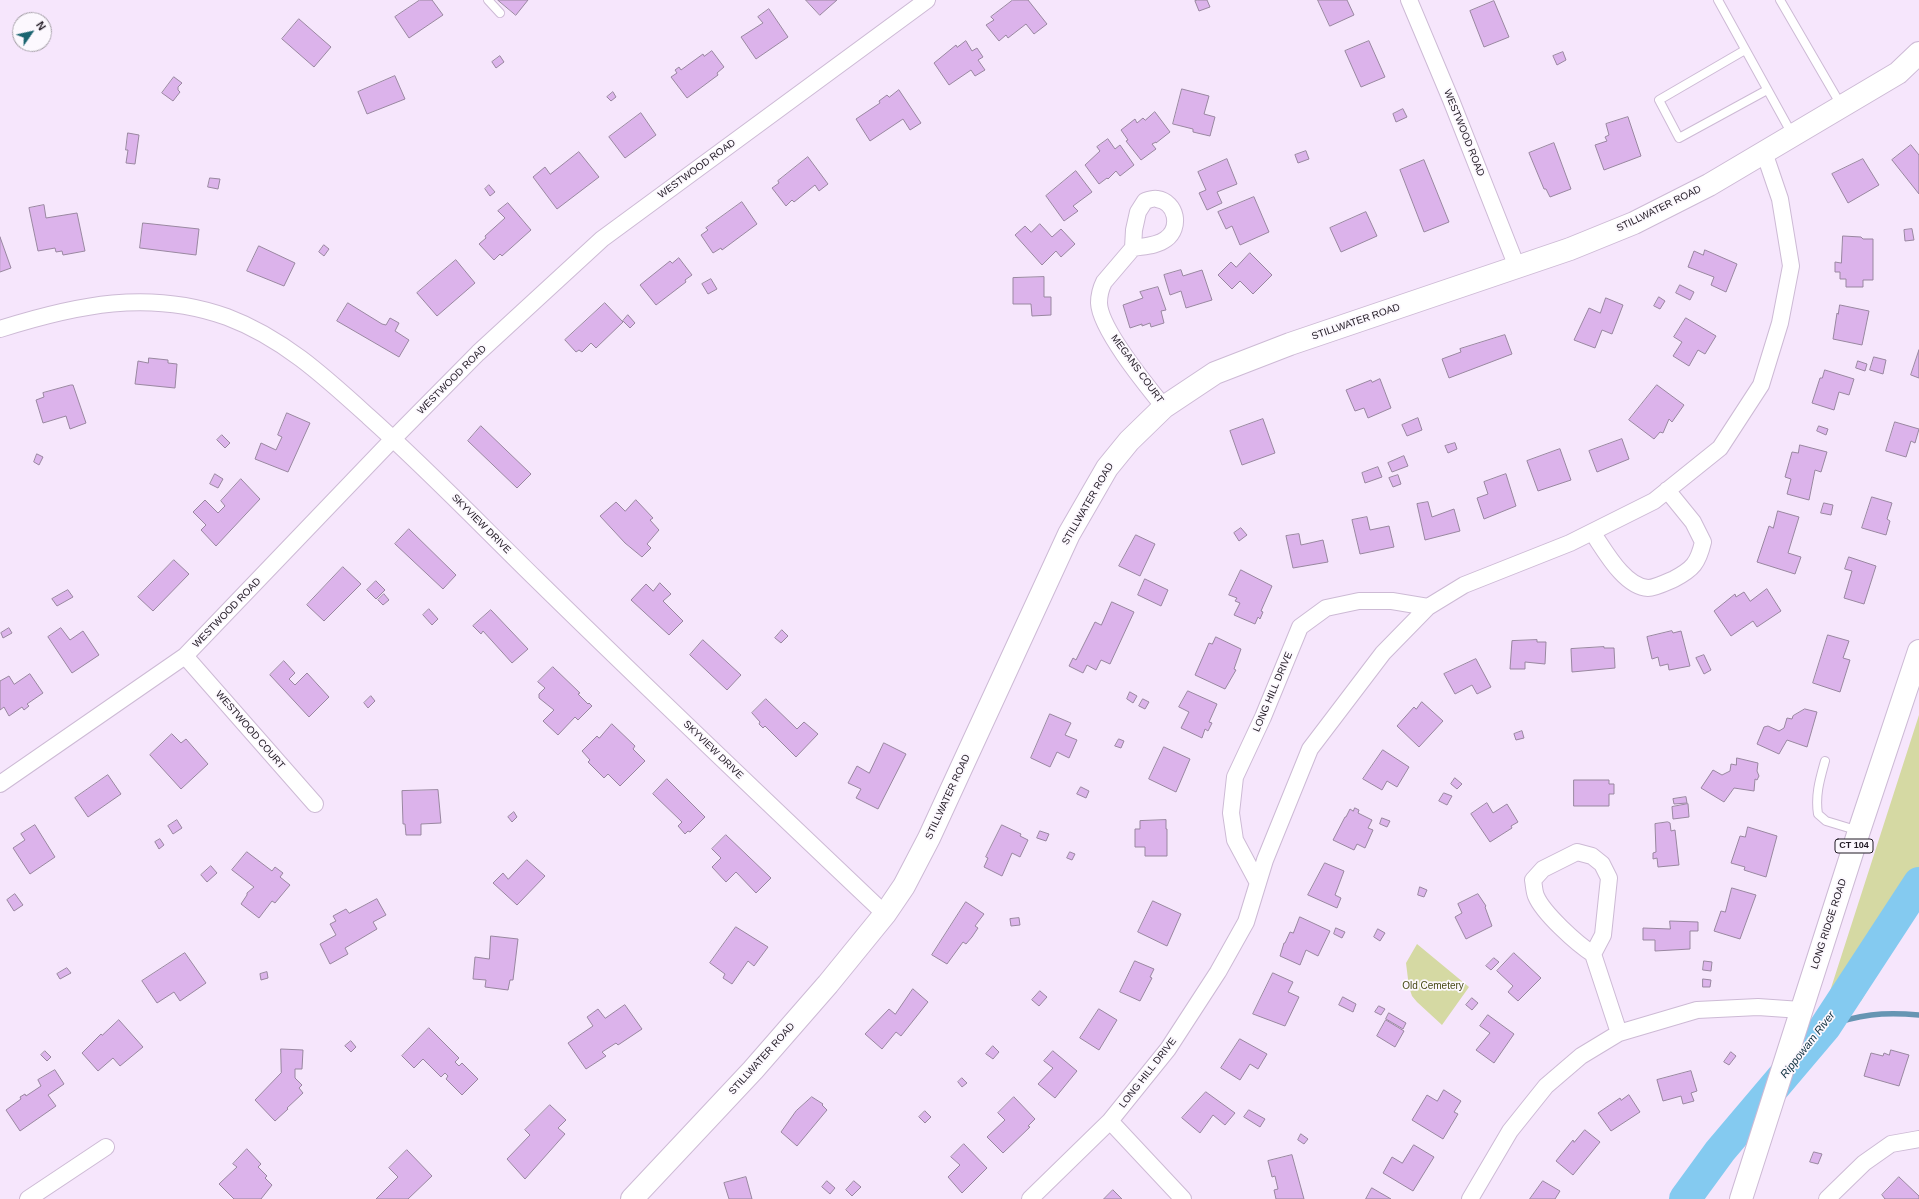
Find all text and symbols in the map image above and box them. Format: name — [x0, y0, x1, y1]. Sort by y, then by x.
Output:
north arrow — [12, 12, 52, 52]
text: N — [34, 19, 48, 32]
street label: WESTWOOD ROAD — [1441, 88, 1487, 178]
street label: WESTWOOD ROAD — [656, 137, 738, 201]
street label: STILLWATER ROAD — [1615, 183, 1703, 235]
street label: STILLWATER ROAD — [1310, 301, 1402, 343]
street label: MEGANS COURT — [1108, 333, 1166, 405]
street label: WESTWOOD ROAD — [415, 343, 489, 417]
street label: STILLWATER ROAD — [1060, 461, 1116, 547]
street label: SKYVIEW DRIVE — [449, 492, 513, 556]
street label: WESTWOOD ROAD — [190, 575, 264, 651]
street label: LONG HILL DRIVE — [1251, 650, 1295, 734]
street label: WESTWOOD COURT — [213, 689, 287, 771]
street label: SKYVIEW DRIVE — [680, 718, 746, 782]
street label: STILLWATER ROAD — [923, 753, 973, 841]
road number: CT 104 — [1835, 839, 1873, 853]
street label: LONG RIDGE ROAD — [1809, 877, 1849, 971]
park label: Old Cemetery — [1402, 980, 1464, 992]
water label: Rippowam River — [1778, 1009, 1838, 1081]
street label: STILLWATER ROAD — [727, 1021, 797, 1097]
street label: LONG HILL DRIVE — [1117, 1036, 1179, 1110]

